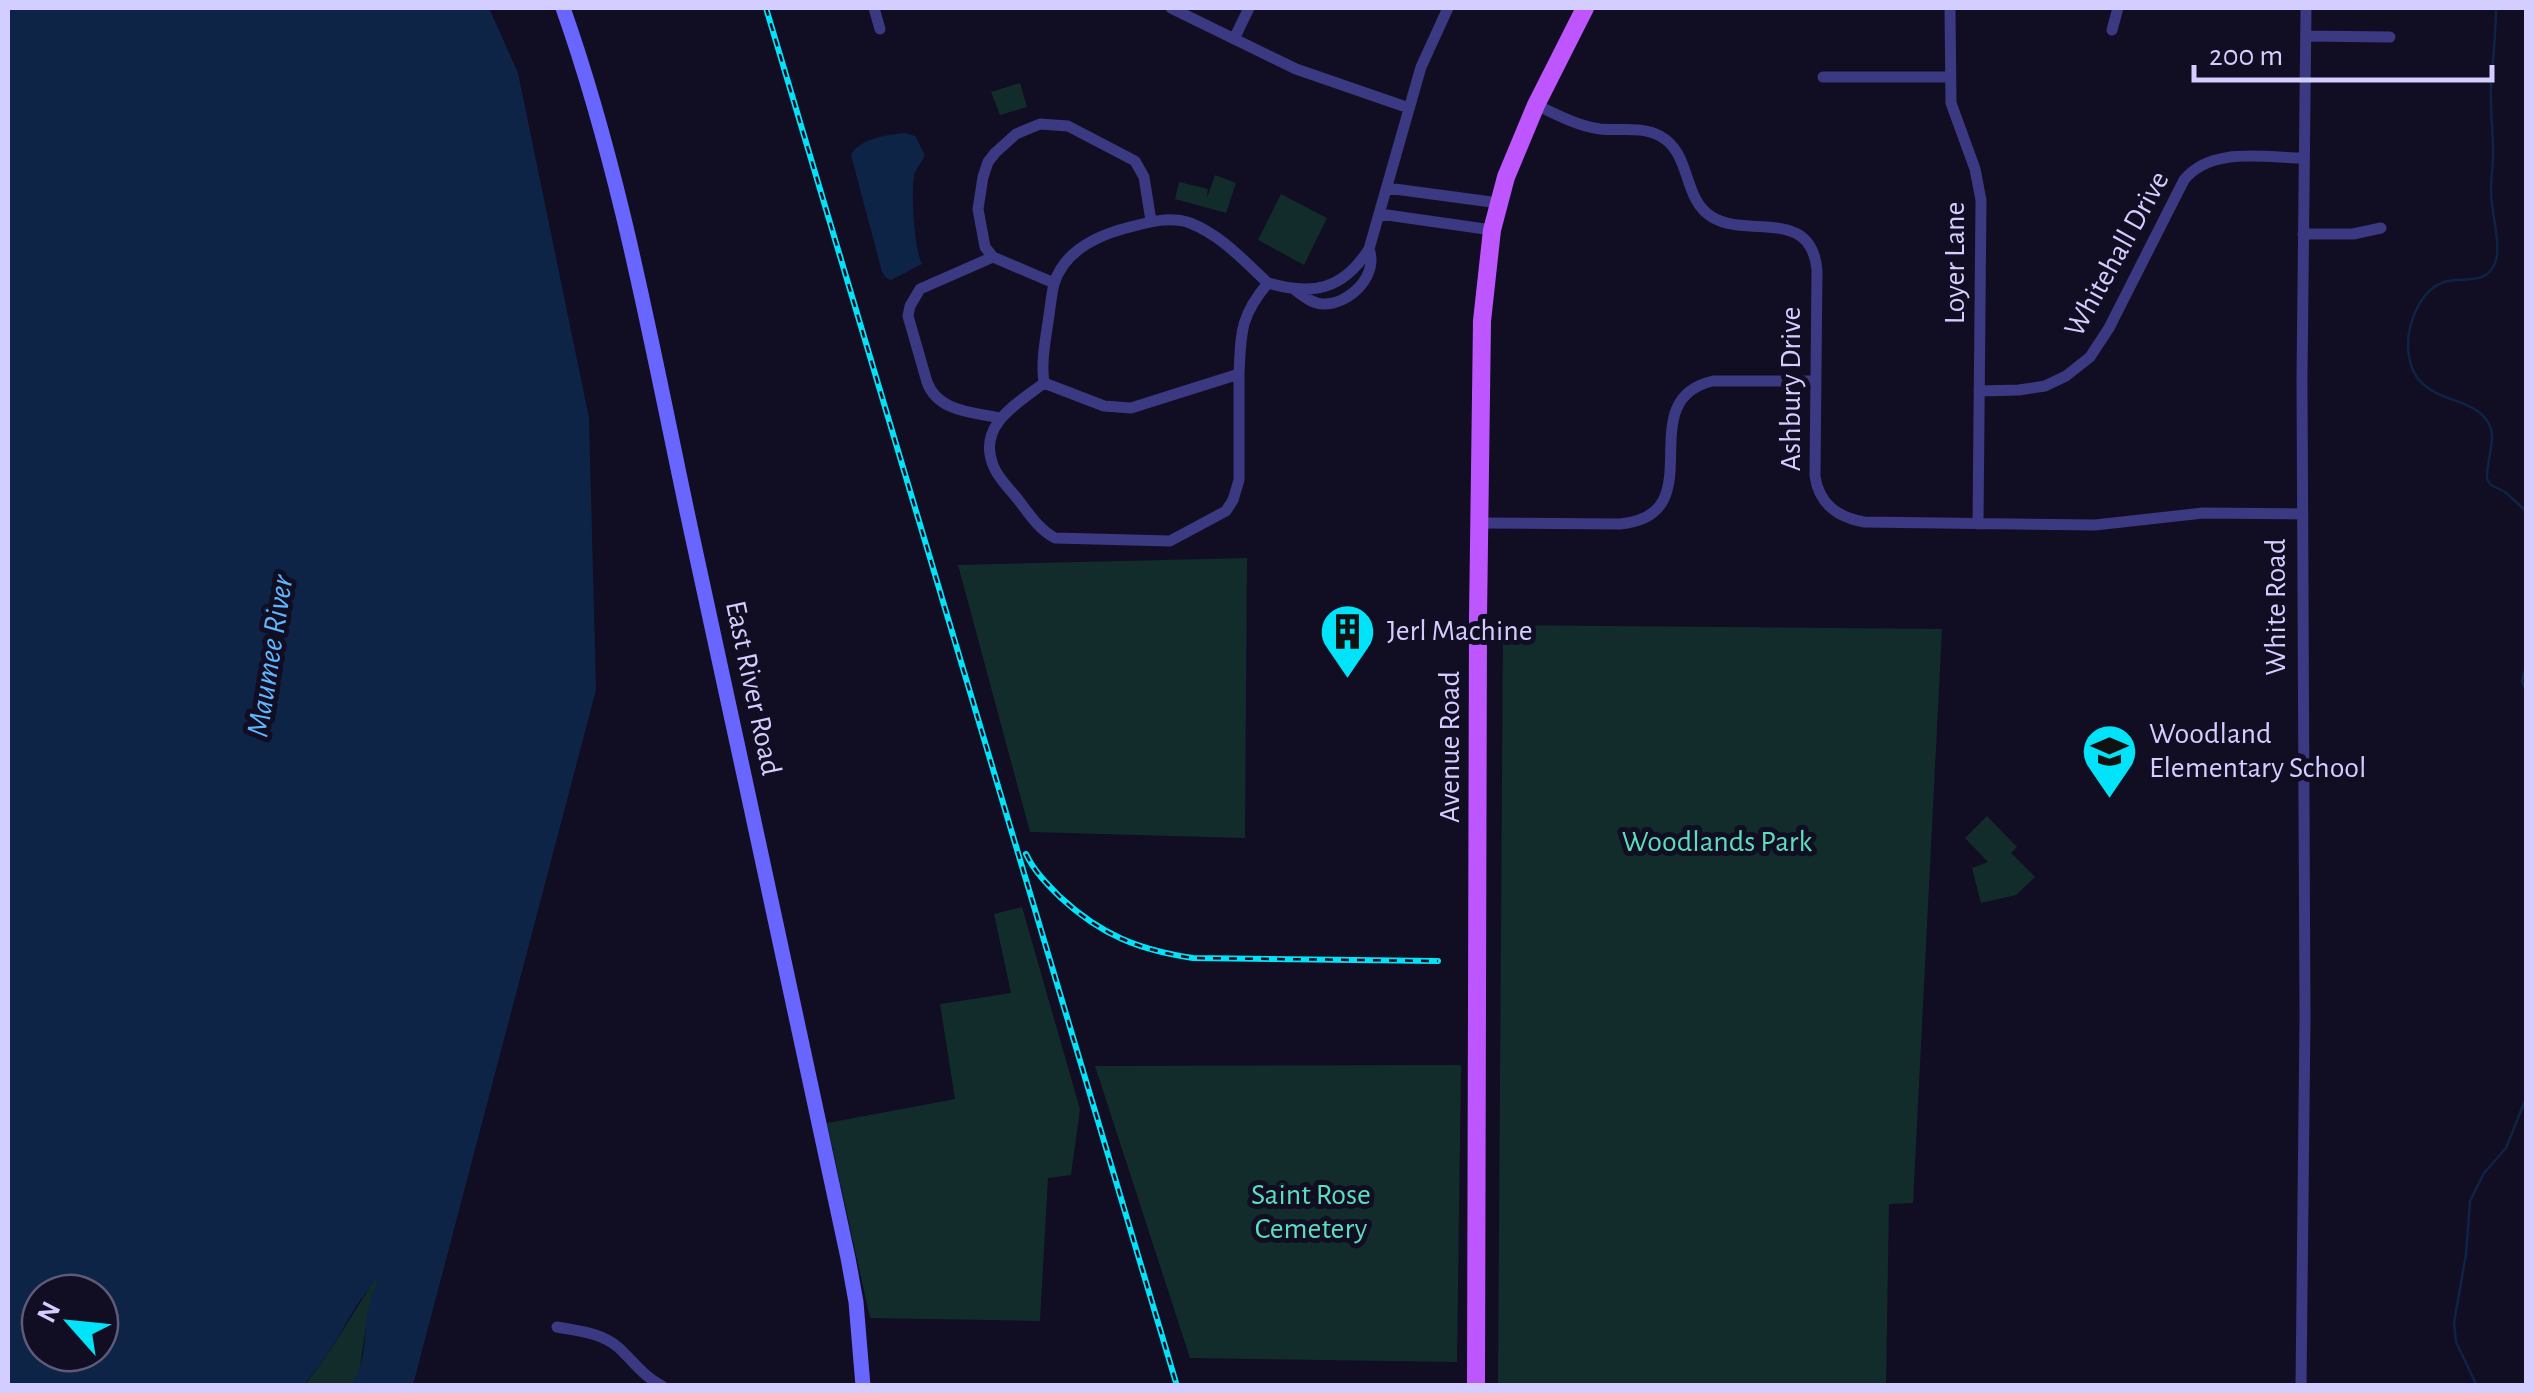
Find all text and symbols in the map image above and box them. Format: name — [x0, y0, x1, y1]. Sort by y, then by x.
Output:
scale bar — [2194, 20, 2492, 82]
text: 200 m — [2209, 41, 2283, 71]
street label: Whitehall Drive — [2059, 166, 2175, 342]
street label: Loyer Lane — [1940, 202, 1970, 324]
street label: Ashbury Drive — [1776, 307, 1806, 471]
street label: White Road — [2261, 539, 2291, 675]
water label: Maumee River — [241, 571, 299, 739]
street label: East River Road — [720, 598, 786, 778]
building icon: Jerl Machine — [1318, 601, 1378, 680]
place label: Jerl Machine — [1387, 616, 1533, 646]
street label: Avenue Road — [1435, 671, 1465, 823]
place label: Woodland Elementary School — [2149, 719, 2367, 783]
school or university icon: Woodland Elementary School — [2080, 721, 2140, 800]
park label: Woodlands Park — [1622, 827, 1812, 857]
park label: Saint Rose Cemetery — [1251, 1180, 1371, 1244]
north arrow — [20, 1273, 120, 1373]
text: N — [33, 1298, 66, 1328]

